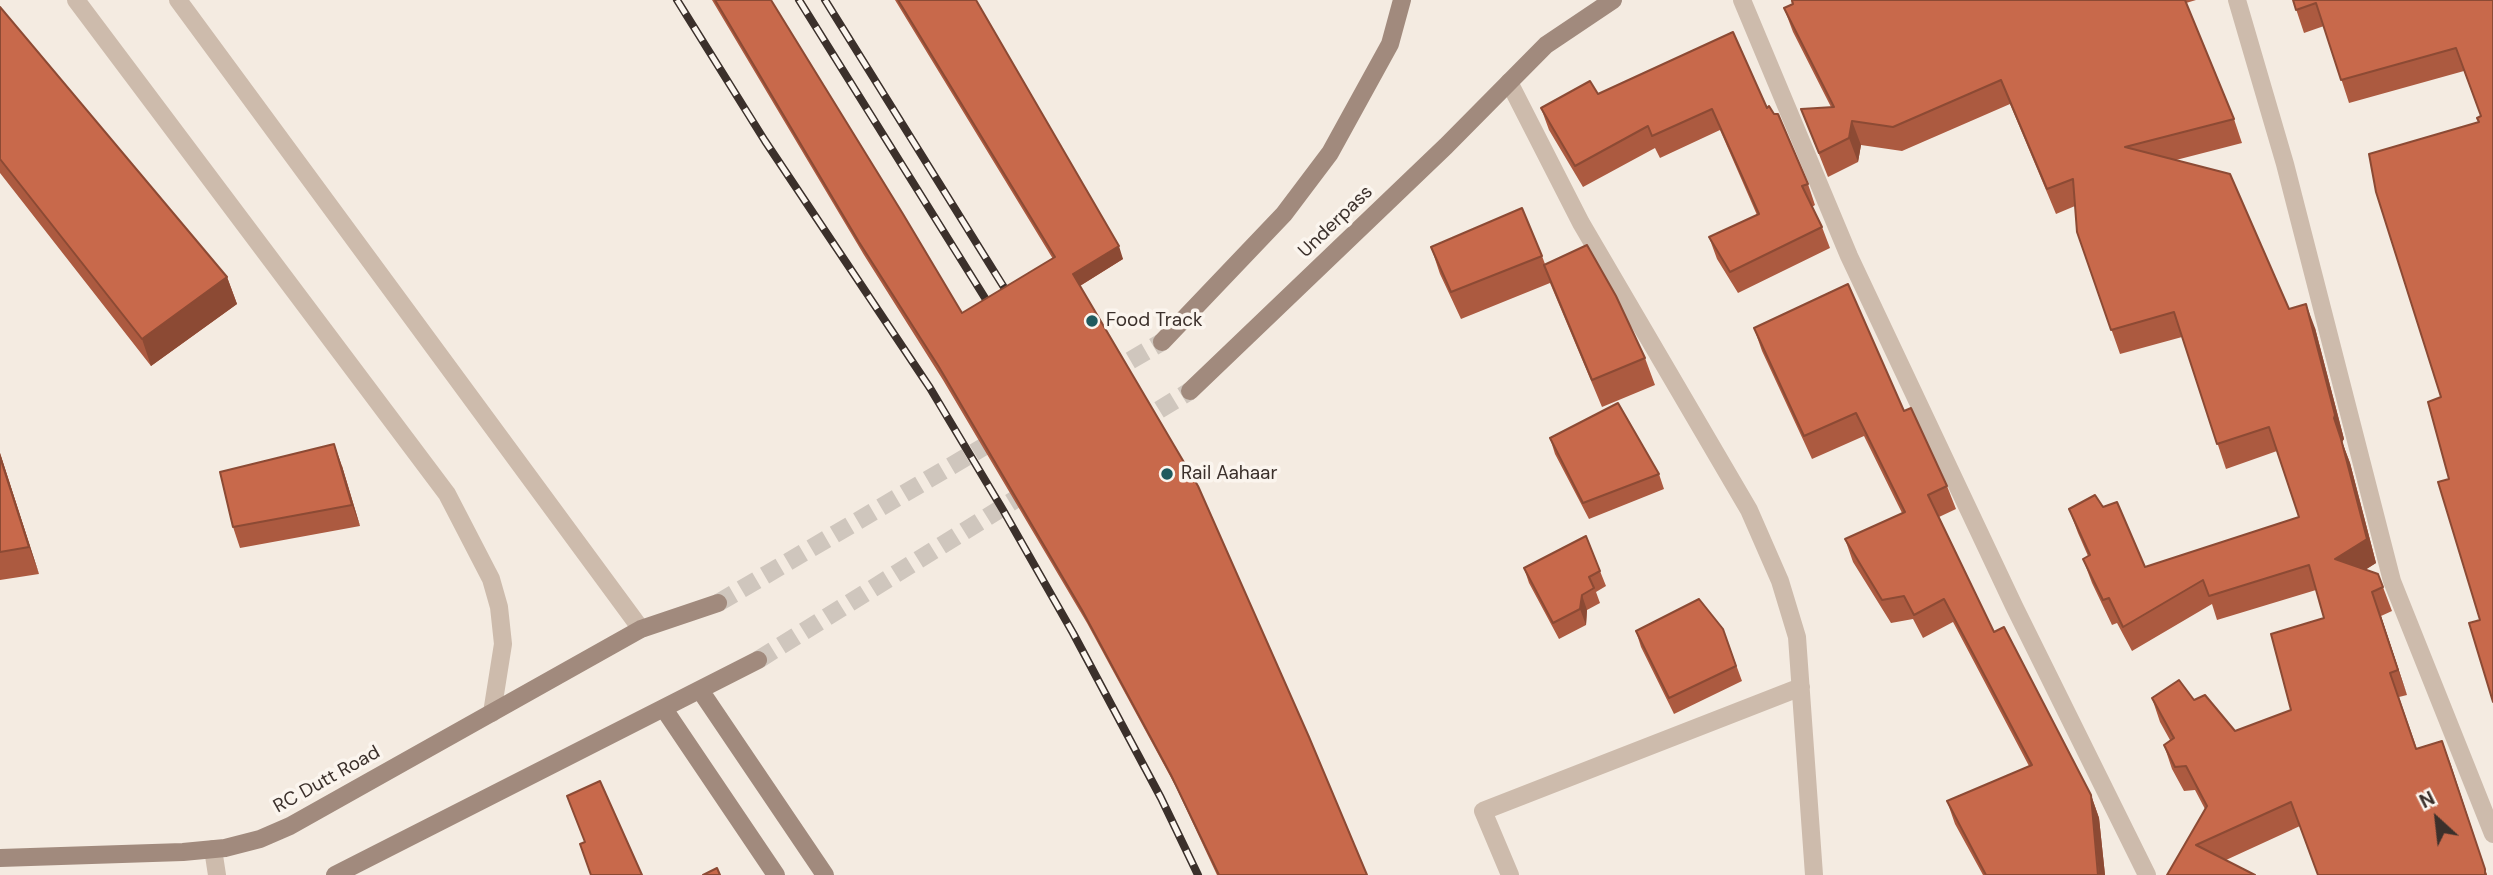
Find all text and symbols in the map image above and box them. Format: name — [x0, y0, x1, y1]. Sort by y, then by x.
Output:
street label: Underpass — [1294, 181, 1378, 263]
place label: Food Track — [1106, 310, 1203, 332]
marker: Food Track — [1084, 313, 1100, 329]
place label: Rail Aahaar — [1181, 463, 1277, 485]
marker: Rail Aahaar — [1159, 466, 1175, 482]
street label: RC Dutt Road — [270, 741, 384, 819]
north arrow — [2402, 784, 2472, 854]
text: N — [2415, 786, 2439, 814]

